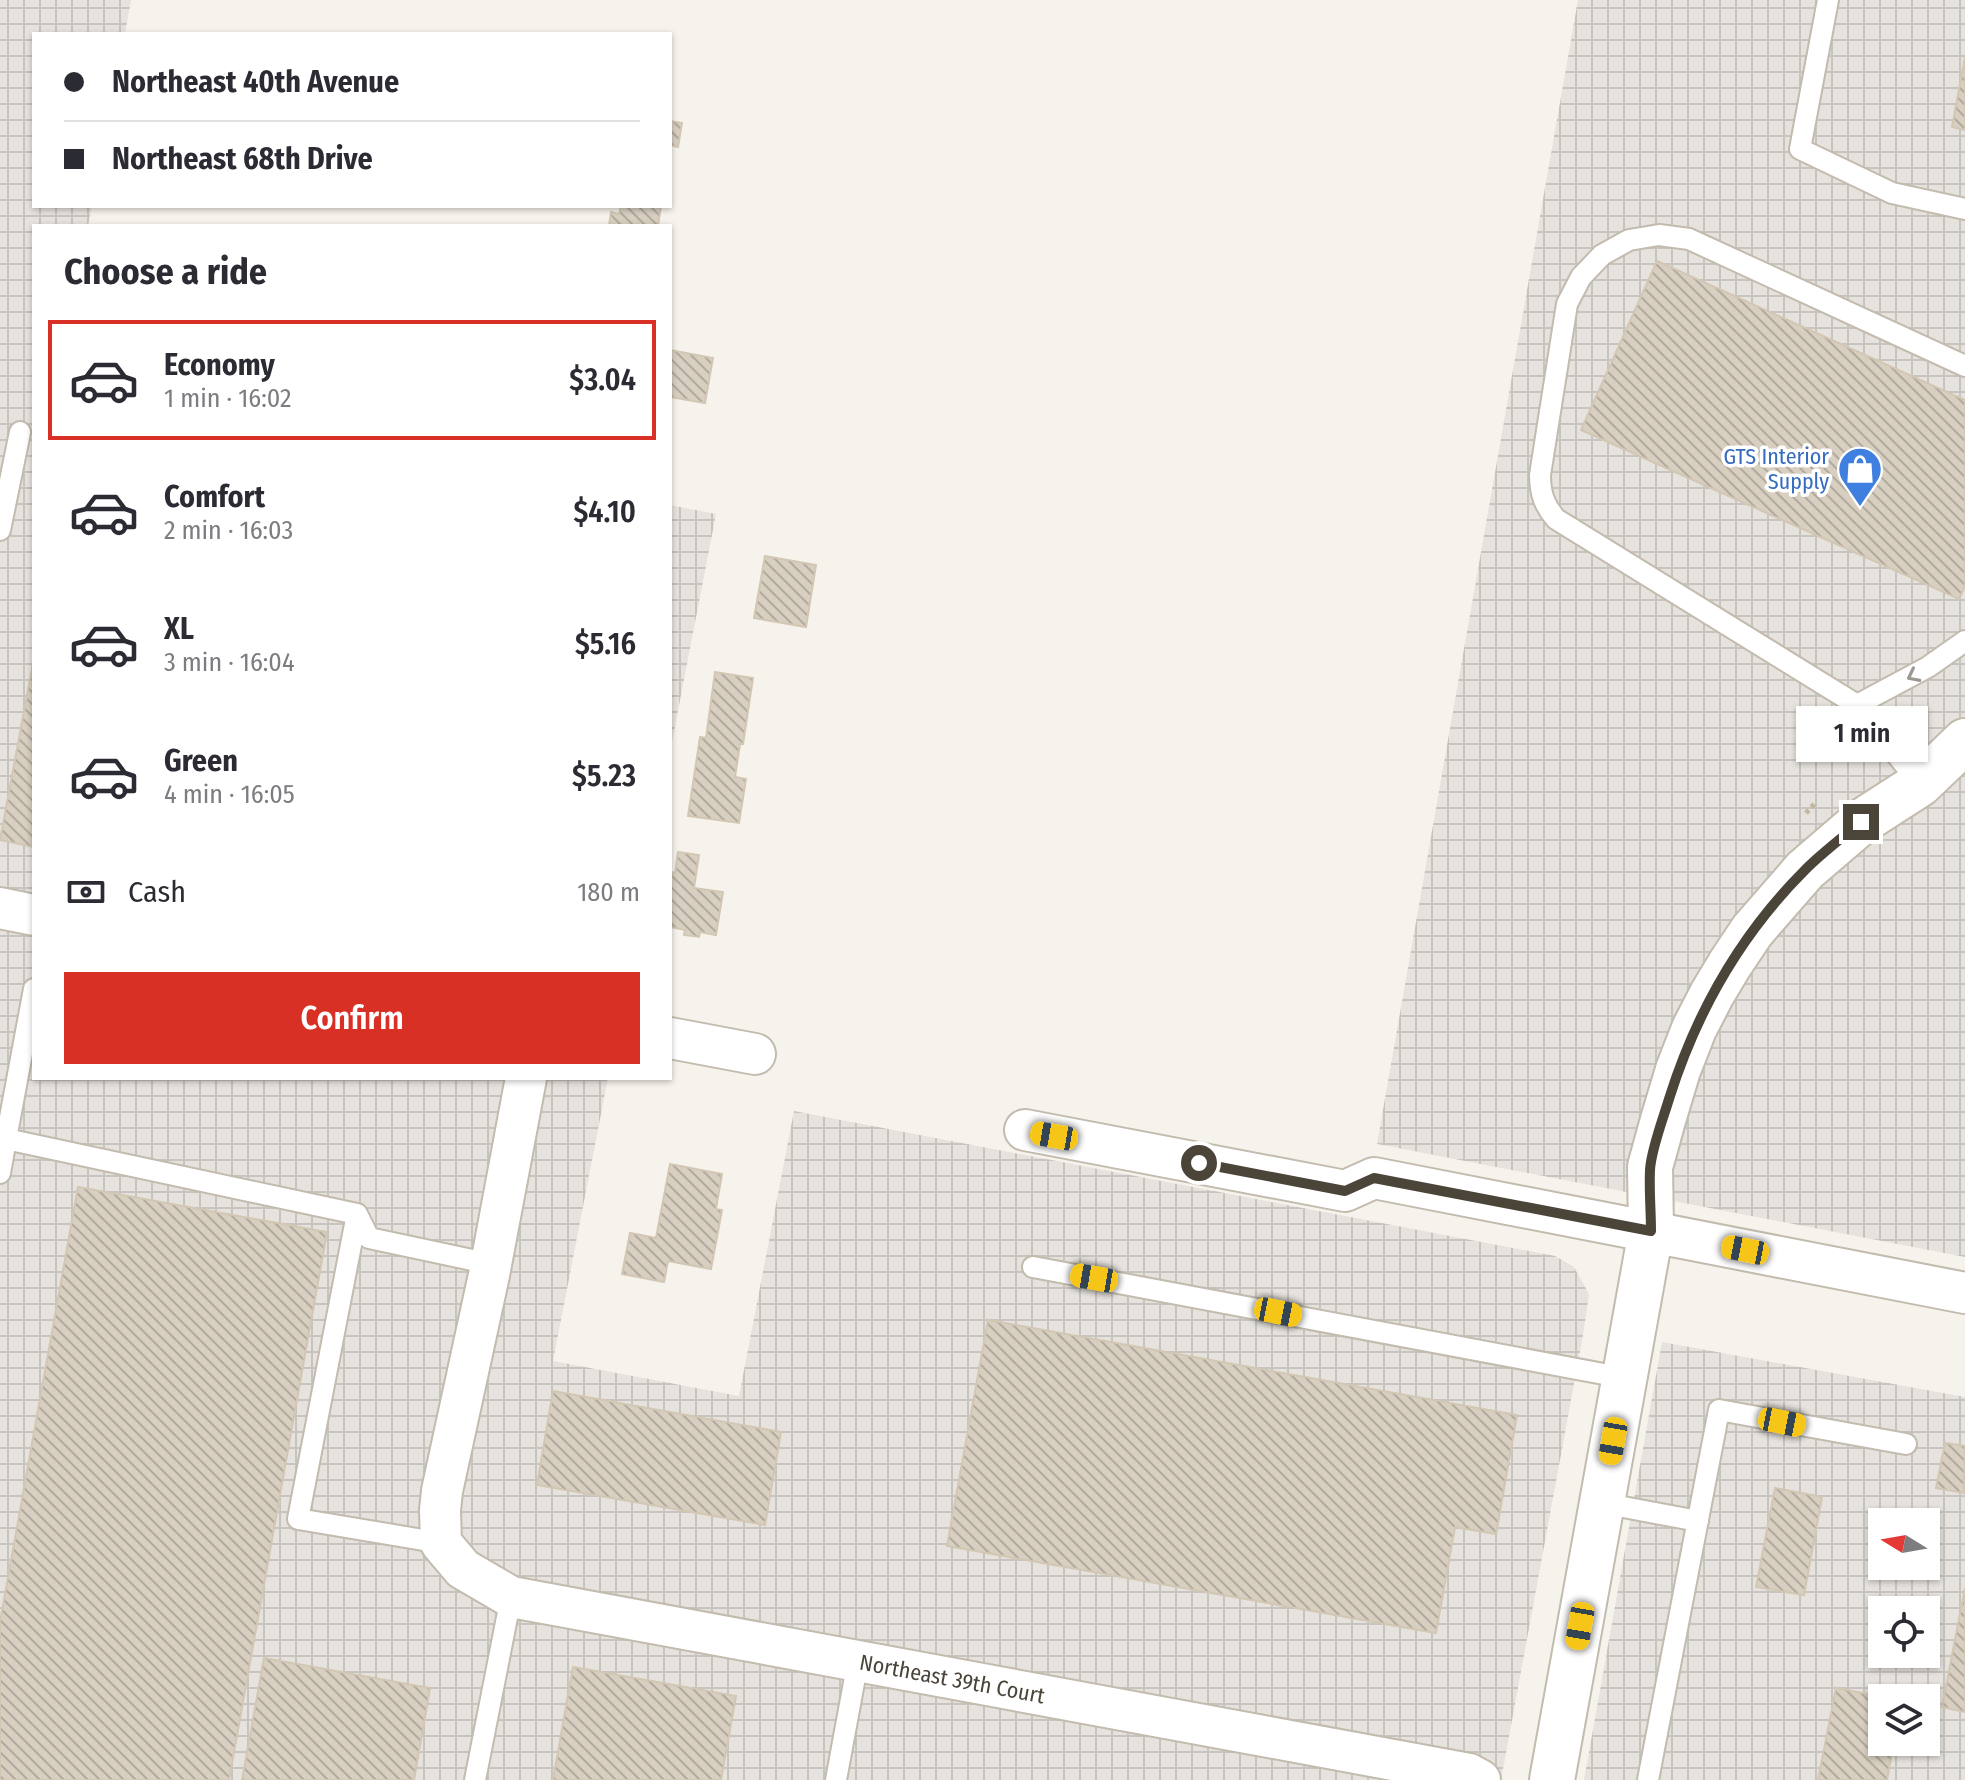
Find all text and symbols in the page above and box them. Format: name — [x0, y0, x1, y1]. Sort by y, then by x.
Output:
text: Northeast 40th Avenue — [112, 64, 399, 100]
text: Northeast 68th Drive — [112, 141, 373, 177]
text: Choose a ride — [64, 250, 267, 294]
icon: car — [68, 344, 140, 416]
text: Economy — [164, 347, 275, 383]
text: $3.04 — [569, 362, 636, 398]
text: 1 min · 16:02 — [164, 383, 292, 414]
place label: GTS Interior Supply — [1723, 443, 1829, 495]
shop icon: GTS Interior Supply — [1836, 445, 1884, 508]
icon: car — [68, 476, 140, 548]
text: Comfort — [164, 479, 265, 515]
text: $4.10 — [574, 494, 636, 530]
text: 2 min · 16:03 — [164, 515, 293, 546]
icon: car — [68, 608, 140, 680]
text: XL — [164, 611, 194, 647]
text: $5.16 — [575, 626, 636, 662]
text: 3 min · 16:04 — [164, 647, 295, 678]
one-way arrow — [1906, 666, 1921, 681]
callout: 1 min — [1795, 706, 1927, 762]
text: 1 min — [1834, 718, 1890, 749]
icon: car — [68, 740, 140, 812]
text: Green — [164, 743, 238, 779]
text: $5.23 — [572, 758, 636, 794]
text: 4 min · 16:05 — [164, 779, 295, 810]
route end — [1843, 804, 1879, 840]
icon: cash — [64, 870, 108, 914]
text: Cash — [128, 874, 186, 910]
text: 180 m — [577, 877, 640, 908]
button: Confirm — [64, 972, 640, 1064]
car — [1028, 1120, 1080, 1152]
route start — [1181, 1145, 1217, 1181]
car — [1719, 1234, 1771, 1266]
car — [1068, 1262, 1120, 1294]
car — [1252, 1296, 1304, 1328]
car — [1756, 1406, 1808, 1438]
car — [1597, 1415, 1629, 1467]
north arrow — [1868, 1508, 1940, 1580]
map controls — [1868, 1508, 1940, 1756]
button: locate — [1868, 1596, 1940, 1668]
car — [1564, 1600, 1596, 1652]
street label: Northeast 39th Court — [857, 1649, 1048, 1709]
button: layers — [1868, 1684, 1940, 1756]

